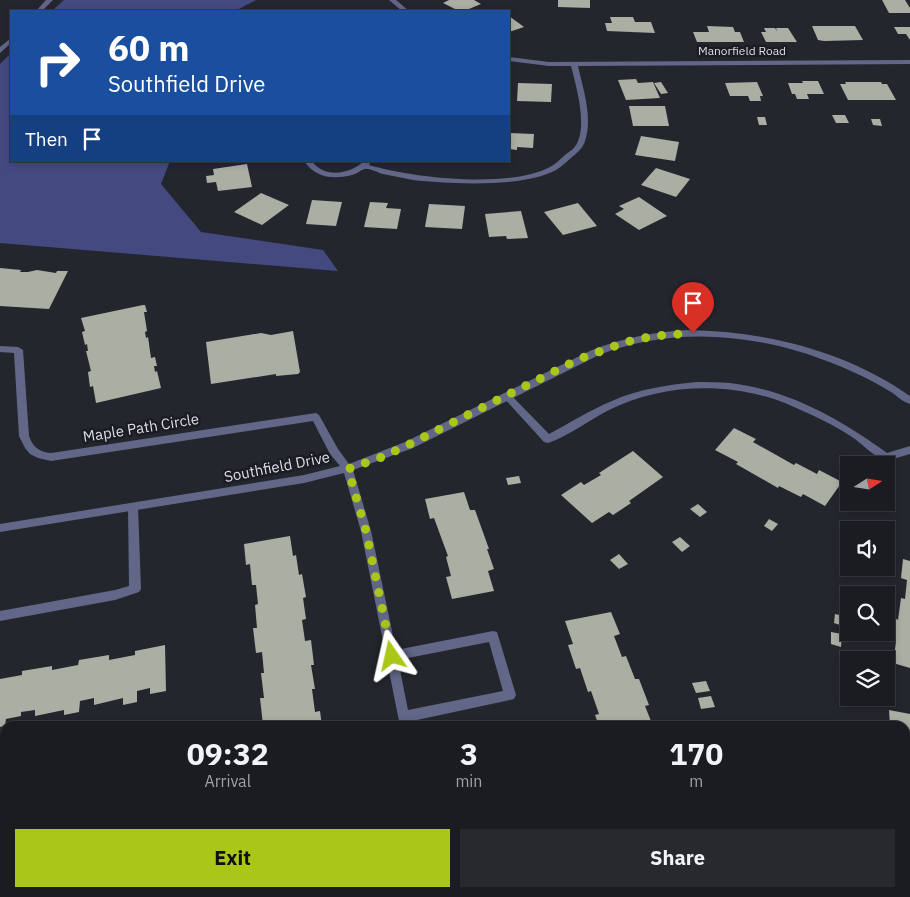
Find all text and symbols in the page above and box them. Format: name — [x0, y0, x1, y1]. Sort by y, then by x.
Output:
text: 60 m — [108, 25, 190, 71]
icon: right — [25, 30, 90, 95]
street label: Manorfield Road — [698, 43, 786, 58]
text: Southfield Drive — [108, 69, 265, 98]
icon: arrive — [78, 125, 106, 153]
text: Then — [25, 127, 68, 151]
pin — [672, 282, 714, 333]
icon: arrive — [679, 289, 707, 317]
street label: Maple Path Circle — [81, 409, 200, 446]
street label: Southfield Drive — [222, 447, 331, 486]
north arrow — [840, 456, 895, 511]
map controls — [840, 456, 895, 706]
button: sound — [840, 521, 895, 576]
button: search — [840, 586, 895, 641]
position arrow — [365, 629, 417, 681]
button: layers — [840, 651, 895, 706]
text: 09:32 — [187, 734, 269, 773]
text: 3 — [460, 734, 478, 773]
text: 170 — [669, 734, 723, 773]
text: Arrival — [204, 771, 251, 791]
text: min — [455, 771, 482, 791]
text: m — [689, 771, 703, 791]
button: Exit — [15, 829, 450, 887]
button: Share — [460, 829, 895, 887]

